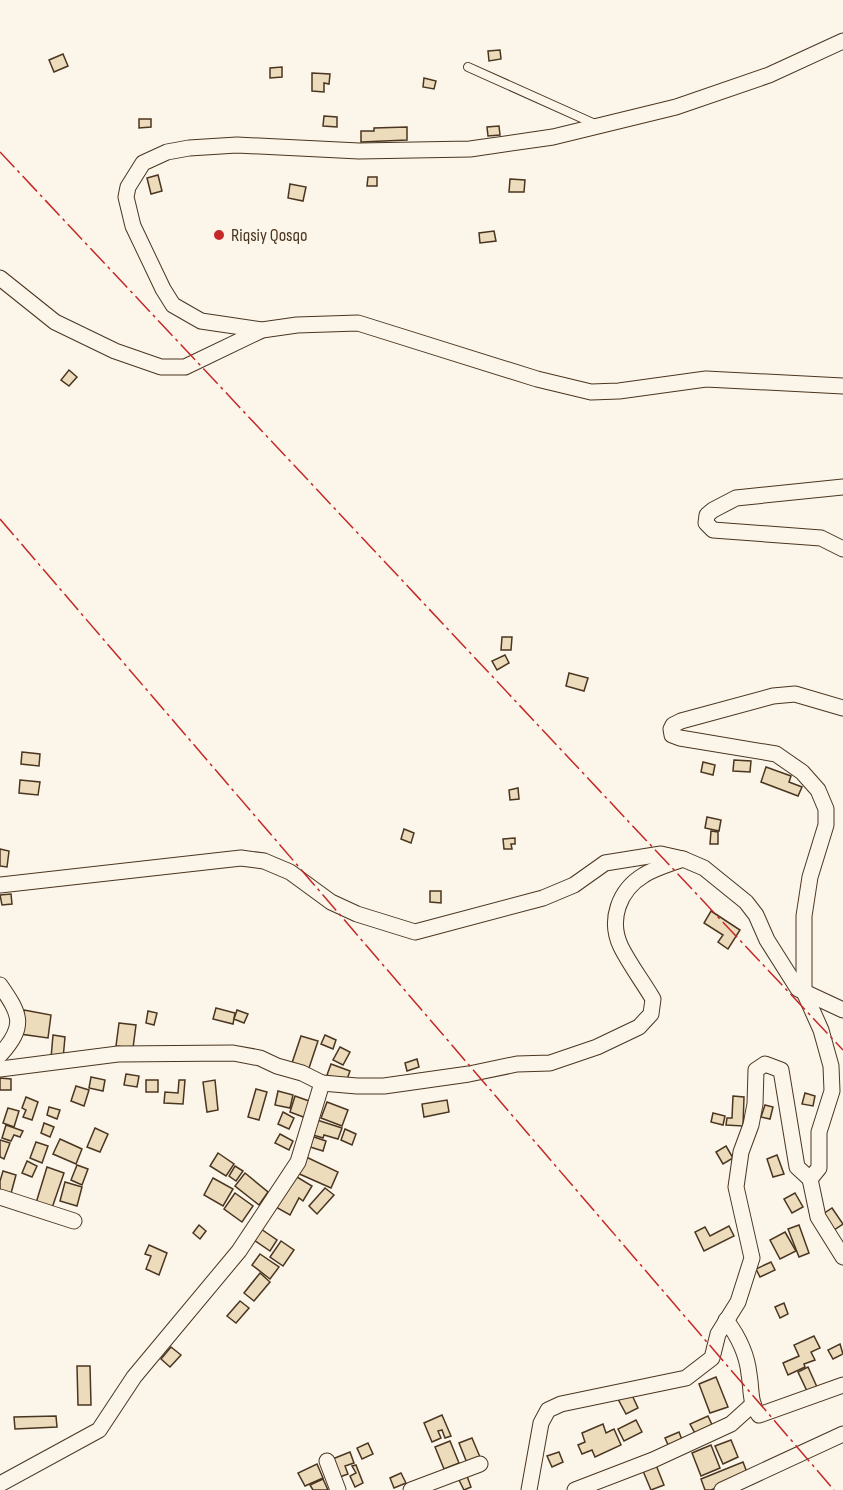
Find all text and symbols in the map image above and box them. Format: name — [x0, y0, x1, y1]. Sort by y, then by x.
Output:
place label: Riqsiy Qosqo — [231, 225, 308, 246]
marker: Riqsiy Qosqo — [212, 228, 226, 242]

